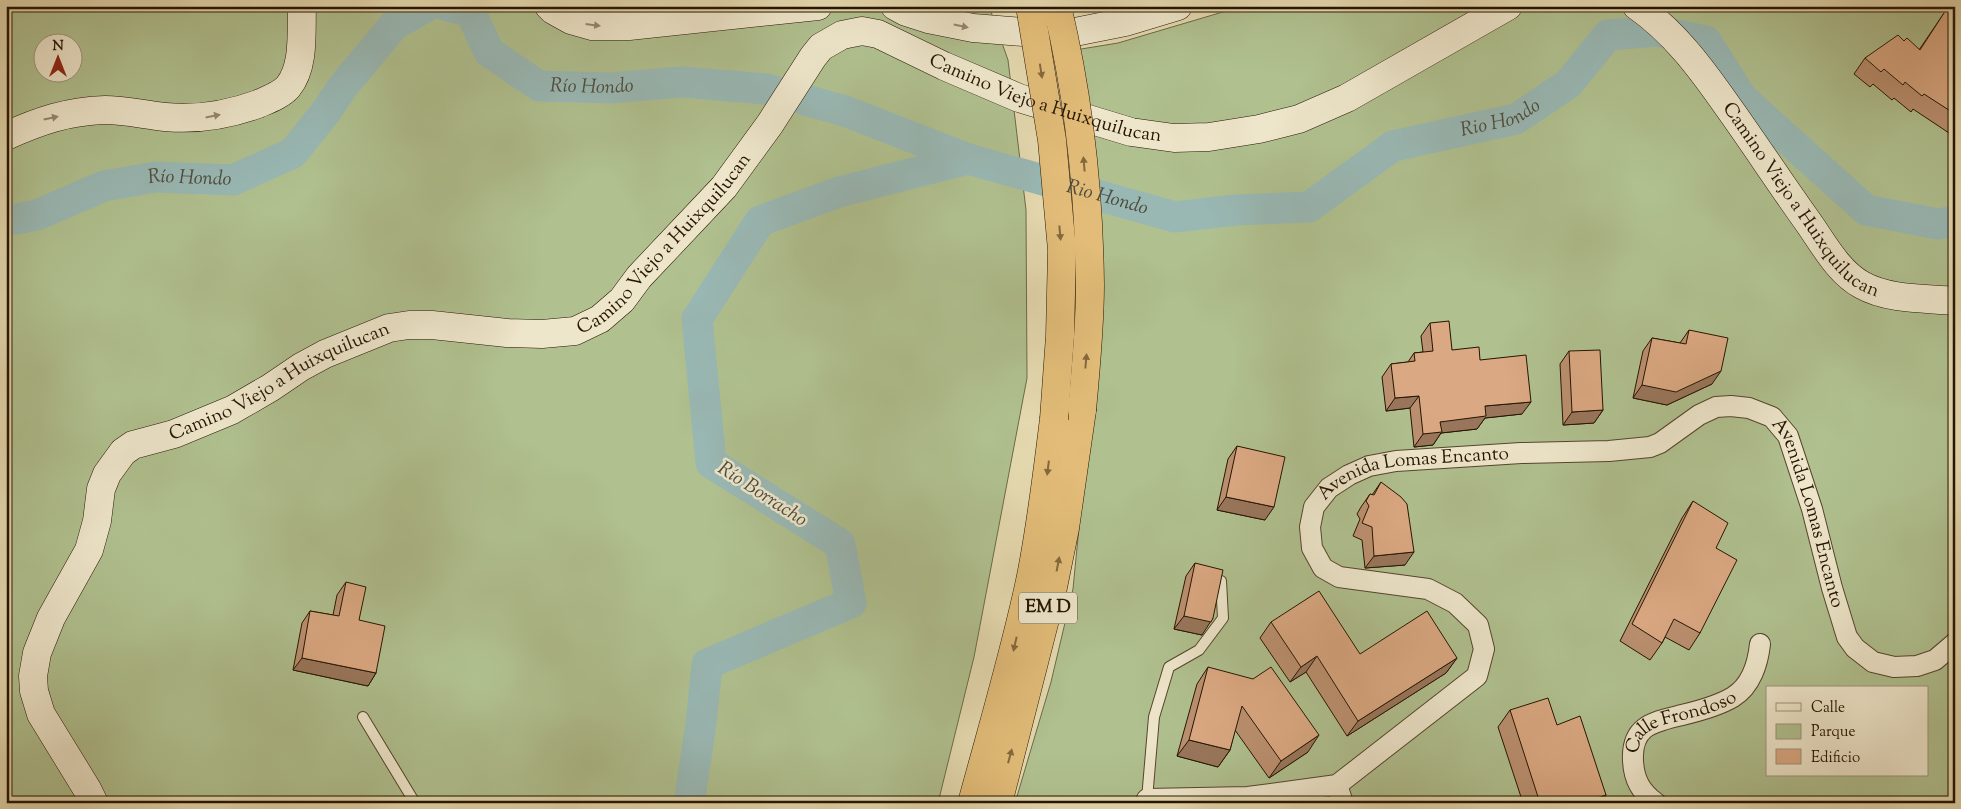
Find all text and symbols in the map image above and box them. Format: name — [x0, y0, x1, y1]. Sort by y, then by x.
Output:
one-way arrow — [586, 21, 602, 29]
one-way arrow — [953, 22, 968, 30]
north arrow — [32, 32, 82, 82]
text: N — [52, 37, 64, 57]
street label: Camino Viejo a Huixquilucan — [924, 47, 1163, 150]
one-way arrow — [1037, 64, 1045, 80]
water label: Río Hondo — [550, 72, 635, 103]
water label: Rio Hondo — [1458, 92, 1547, 145]
street label: Camino Viejo a Huixquilucan — [1715, 97, 1883, 305]
one-way arrow — [205, 112, 220, 120]
one-way arrow — [44, 114, 59, 122]
street label: Camino Viejo a Huixquilucan — [572, 148, 758, 342]
one-way arrow — [1080, 156, 1088, 172]
water label: Río Hondo — [145, 162, 232, 194]
water label: Rio Hondo — [1063, 173, 1151, 223]
one-way arrow — [1057, 225, 1065, 241]
street label: Camino Viejo a Huixquilucan — [165, 316, 394, 448]
one-way arrow — [1083, 353, 1091, 369]
street label: Avenida Lomas Encanto — [1765, 412, 1851, 611]
street label: Avenida Lomas Encanto — [1311, 440, 1510, 506]
water label: Río Borracho — [711, 455, 813, 535]
one-way arrow — [1044, 460, 1052, 476]
one-way arrow — [1054, 556, 1062, 572]
road number: EM D — [1019, 592, 1077, 624]
one-way arrow — [1011, 637, 1019, 652]
street label: Calle Frondoso — [1619, 684, 1742, 756]
legend — [1766, 686, 1928, 776]
text: Calle — [1811, 698, 1845, 719]
text: Parque — [1811, 722, 1855, 743]
one-way arrow — [1007, 748, 1015, 763]
text: Edificio — [1811, 748, 1860, 769]

